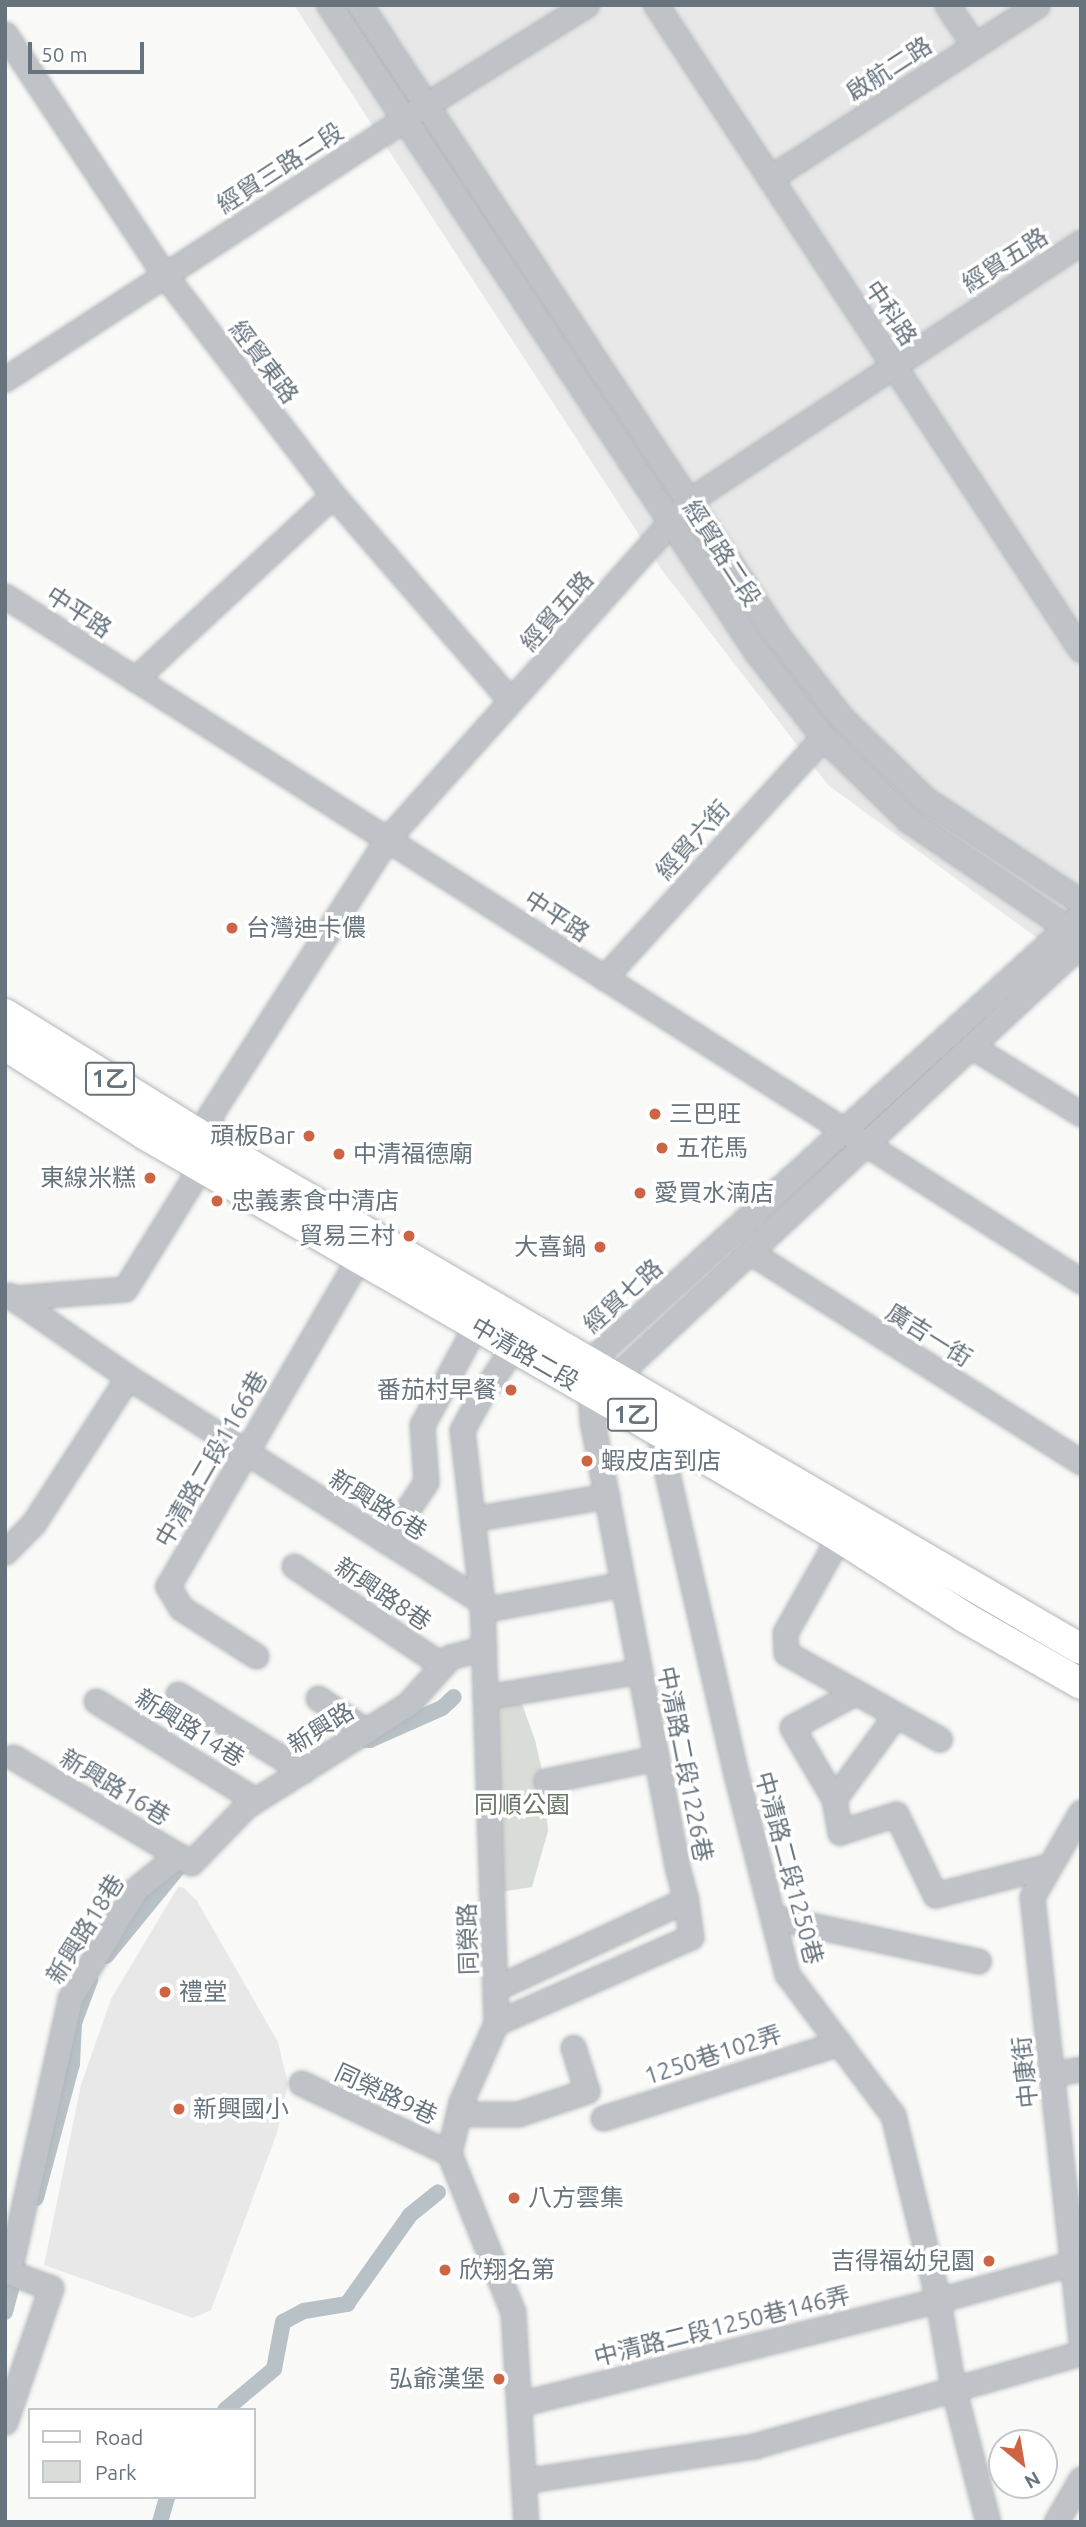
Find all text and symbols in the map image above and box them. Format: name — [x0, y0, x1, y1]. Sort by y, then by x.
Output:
scale bar — [32, 28, 147, 72]
street label: 啟航二路 — [841, 31, 937, 107]
text: 50 m — [41, 42, 88, 66]
street label: 經貿三路二段 — [212, 117, 348, 219]
street label: 經貿五路 — [957, 222, 1053, 298]
street label: 中科路 — [859, 275, 923, 351]
street label: 經貿東路 — [224, 315, 304, 409]
street label: 經貿路二段 — [677, 495, 767, 611]
street label: 經貿五路 — [515, 565, 599, 657]
street label: 中平路 — [41, 580, 117, 644]
street label: 經貿六街 — [650, 795, 736, 885]
street label: 中平路 — [519, 884, 595, 948]
place label: 台灣迪卡儂 — [246, 914, 366, 942]
marker: 台灣迪卡儂 — [224, 920, 240, 936]
road number: 1乙 — [84, 1060, 136, 1098]
place label: 三巴旺 — [669, 1100, 741, 1128]
marker: 三巴旺 — [647, 1106, 663, 1122]
place label: 頑板Bar — [210, 1122, 295, 1150]
marker: 頑板Bar — [301, 1128, 317, 1144]
place label: 五花馬 — [676, 1134, 748, 1162]
place label: 中清福德廟 — [353, 1140, 473, 1168]
marker: 五花馬 — [654, 1140, 670, 1156]
marker: 中清福德廟 — [331, 1146, 347, 1162]
place label: 東線米糕 — [40, 1164, 136, 1192]
marker: 東線米糕 — [142, 1170, 158, 1186]
place label: 愛買水湳店 — [654, 1179, 774, 1207]
marker: 愛買水湳店 — [632, 1185, 648, 1201]
place label: 忠義素食中清店 — [231, 1187, 399, 1215]
marker: 忠義素食中清店 — [209, 1193, 225, 1209]
place label: 貿易三村 — [299, 1222, 395, 1250]
marker: 貿易三村 — [401, 1228, 417, 1244]
place label: 大喜鍋 — [514, 1233, 586, 1261]
marker: 大喜鍋 — [592, 1239, 608, 1255]
street label: 經貿七路 — [578, 1253, 668, 1339]
street label: 廣吉一街 — [881, 1297, 977, 1373]
street label: 中清路二段 — [466, 1312, 584, 1396]
street label: 中清路二段1166巷 — [149, 1366, 273, 1552]
place label: 番茄村早餐 — [377, 1376, 497, 1404]
marker: 番茄村早餐 — [503, 1382, 519, 1398]
road number: 1乙 — [606, 1396, 658, 1434]
place label: 蝦皮店到店 — [601, 1447, 721, 1475]
marker: 蝦皮店到店 — [579, 1453, 595, 1469]
street label: 新興路6巷 — [324, 1464, 432, 1546]
street label: 新興路8巷 — [330, 1551, 436, 1637]
street label: 中清路二段1226巷 — [652, 1664, 718, 1864]
street label: 新興路14巷 — [130, 1683, 250, 1773]
street label: 新興路 — [283, 1697, 359, 1759]
street label: 新興路16巷 — [55, 1743, 175, 1831]
street label: 中清路二段1250巷 — [749, 1769, 829, 1967]
park label: 同順公園 — [474, 1791, 570, 1819]
street label: 新興路18巷 — [40, 1869, 130, 1989]
street label: 同榮路 — [452, 1903, 484, 1975]
place label: 禮堂 — [179, 1978, 227, 2006]
marker: 禮堂 — [157, 1984, 173, 2000]
street label: 1250巷102弄 — [641, 2019, 785, 2091]
street label: 中康街 — [1007, 2035, 1043, 2109]
street label: 同榮路9巷 — [330, 2058, 442, 2130]
place label: 新興國小 — [193, 2095, 289, 2123]
marker: 新興國小 — [171, 2101, 187, 2117]
place label: 八方雲集 — [528, 2184, 624, 2212]
marker: 八方雲集 — [506, 2190, 522, 2206]
place label: 吉得福幼兒園 — [831, 2247, 975, 2275]
marker: 吉得福幼兒園 — [981, 2253, 997, 2269]
place label: 欣翔名第 — [459, 2256, 555, 2284]
marker: 欣翔名第 — [437, 2262, 453, 2278]
street label: 中清路二段1250巷146弄 — [591, 2280, 853, 2372]
place label: 弘爺漢堡 — [389, 2365, 485, 2393]
marker: 弘爺漢堡 — [491, 2371, 507, 2387]
legend — [28, 2408, 256, 2499]
text: Road — [95, 2425, 143, 2449]
north arrow — [988, 2429, 1058, 2499]
text: Park — [95, 2460, 137, 2484]
text: N — [1021, 2467, 1044, 2494]

